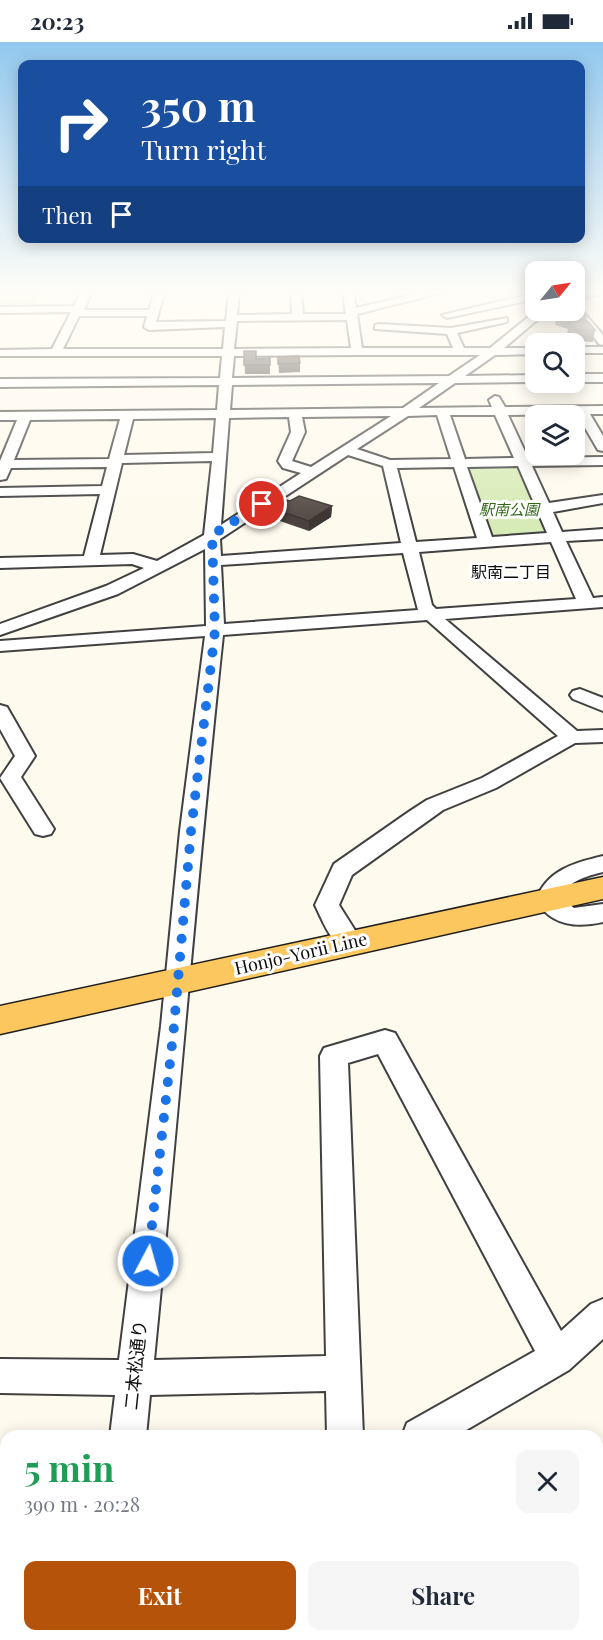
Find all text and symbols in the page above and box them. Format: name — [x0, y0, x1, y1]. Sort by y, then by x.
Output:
text: 20:23 — [30, 6, 84, 36]
text: 350 m — [141, 77, 256, 133]
icon: right — [42, 84, 120, 162]
text: Turn right — [141, 131, 266, 167]
icon: arrive — [105, 198, 138, 231]
text: Then — [42, 200, 93, 230]
north arrow — [525, 261, 585, 321]
map controls — [525, 261, 585, 465]
button: search — [525, 333, 585, 393]
button: layers — [525, 405, 585, 465]
pin — [236, 478, 287, 529]
icon: arrive — [245, 487, 278, 520]
park label: 駅南公園 — [479, 499, 541, 519]
district label: 駅南二丁目 — [471, 561, 551, 582]
street label: Honjo-Yorii Line — [232, 926, 370, 980]
position arrow — [116, 1229, 180, 1293]
street label: 二本松通り — [118, 1319, 152, 1411]
text: 5 min — [24, 1443, 114, 1491]
button: close — [516, 1450, 579, 1513]
text: 390 m · 20:28 — [24, 1490, 140, 1517]
button: Exit — [24, 1561, 296, 1630]
button: Share — [308, 1561, 579, 1630]

